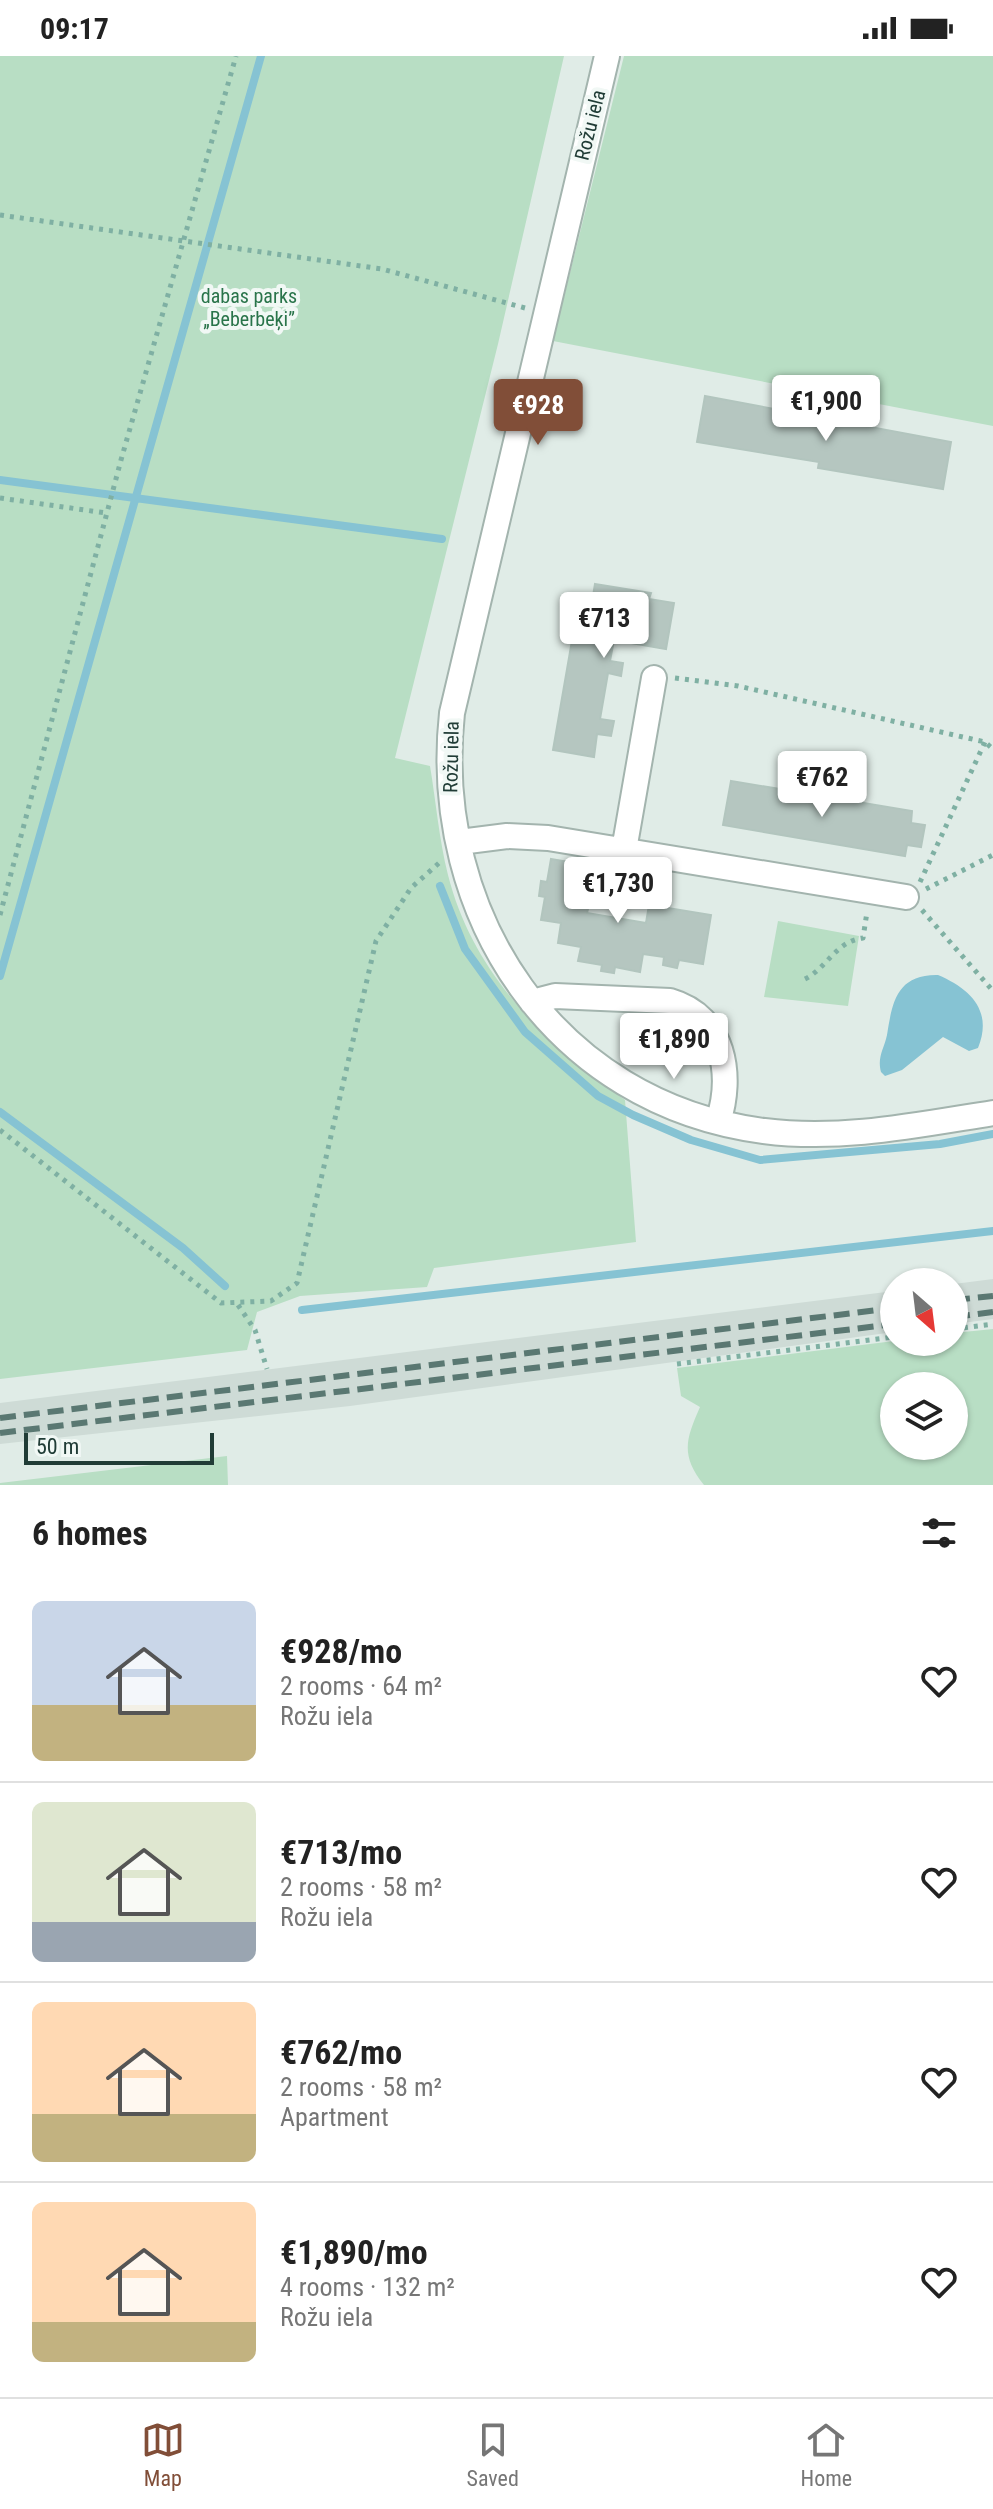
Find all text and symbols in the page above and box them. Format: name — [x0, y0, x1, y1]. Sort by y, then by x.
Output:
text: 09:17 — [40, 11, 109, 46]
street label: Rožu iela — [570, 87, 610, 163]
park label: dabas parks „Beberbeķi” — [201, 284, 297, 331]
pin: €1,900 — [761, 375, 891, 443]
pin: €928 — [491, 379, 585, 447]
text: €1,900 — [790, 386, 862, 416]
text: €928 — [512, 390, 564, 420]
pin: €713 — [557, 592, 651, 660]
text: €713 — [578, 603, 630, 633]
street label: Rožu iela — [438, 721, 464, 793]
pin: €762 — [775, 751, 869, 819]
text: €762 — [796, 762, 848, 792]
pin: €1,730 — [553, 857, 683, 925]
text: €1,730 — [582, 868, 654, 898]
pin: €1,890 — [609, 1013, 739, 1081]
text: €1,890 — [638, 1024, 710, 1054]
north arrow — [880, 1268, 968, 1356]
map controls — [880, 1268, 968, 1460]
button: layers — [880, 1372, 968, 1460]
scale bar — [24, 1429, 214, 1465]
text: 50 m — [36, 1434, 79, 1459]
icon: filters — [917, 1511, 961, 1555]
text: 6 homes — [32, 1513, 148, 1553]
text: €928/mo — [280, 1631, 402, 1671]
icon: home — [96, 1633, 192, 1729]
icon: heart — [917, 1659, 961, 1703]
text: 2 rooms · 64 m² — [280, 1671, 442, 1701]
text: Rožu iela — [280, 1701, 373, 1731]
text: €713/mo — [280, 1832, 402, 1872]
icon: home — [96, 1834, 192, 1930]
icon: heart — [917, 1860, 961, 1904]
text: 2 rooms · 58 m² — [280, 1872, 442, 1902]
text: Rožu iela — [280, 1902, 373, 1932]
text: €762/mo — [280, 2032, 402, 2072]
icon: home — [96, 2034, 192, 2130]
icon: heart — [917, 2060, 961, 2104]
text: 2 rooms · 58 m² — [280, 2072, 442, 2102]
text: Apartment — [280, 2102, 389, 2132]
text: €1,890/mo — [280, 2232, 428, 2272]
icon: home — [96, 2234, 192, 2330]
icon: heart — [917, 2260, 961, 2304]
text: 4 rooms · 132 m² — [280, 2272, 455, 2302]
text: Rožu iela — [280, 2302, 373, 2332]
tab: Map — [141, 2418, 185, 2491]
tab: Saved — [467, 2418, 519, 2491]
tab: Home — [801, 2418, 852, 2491]

